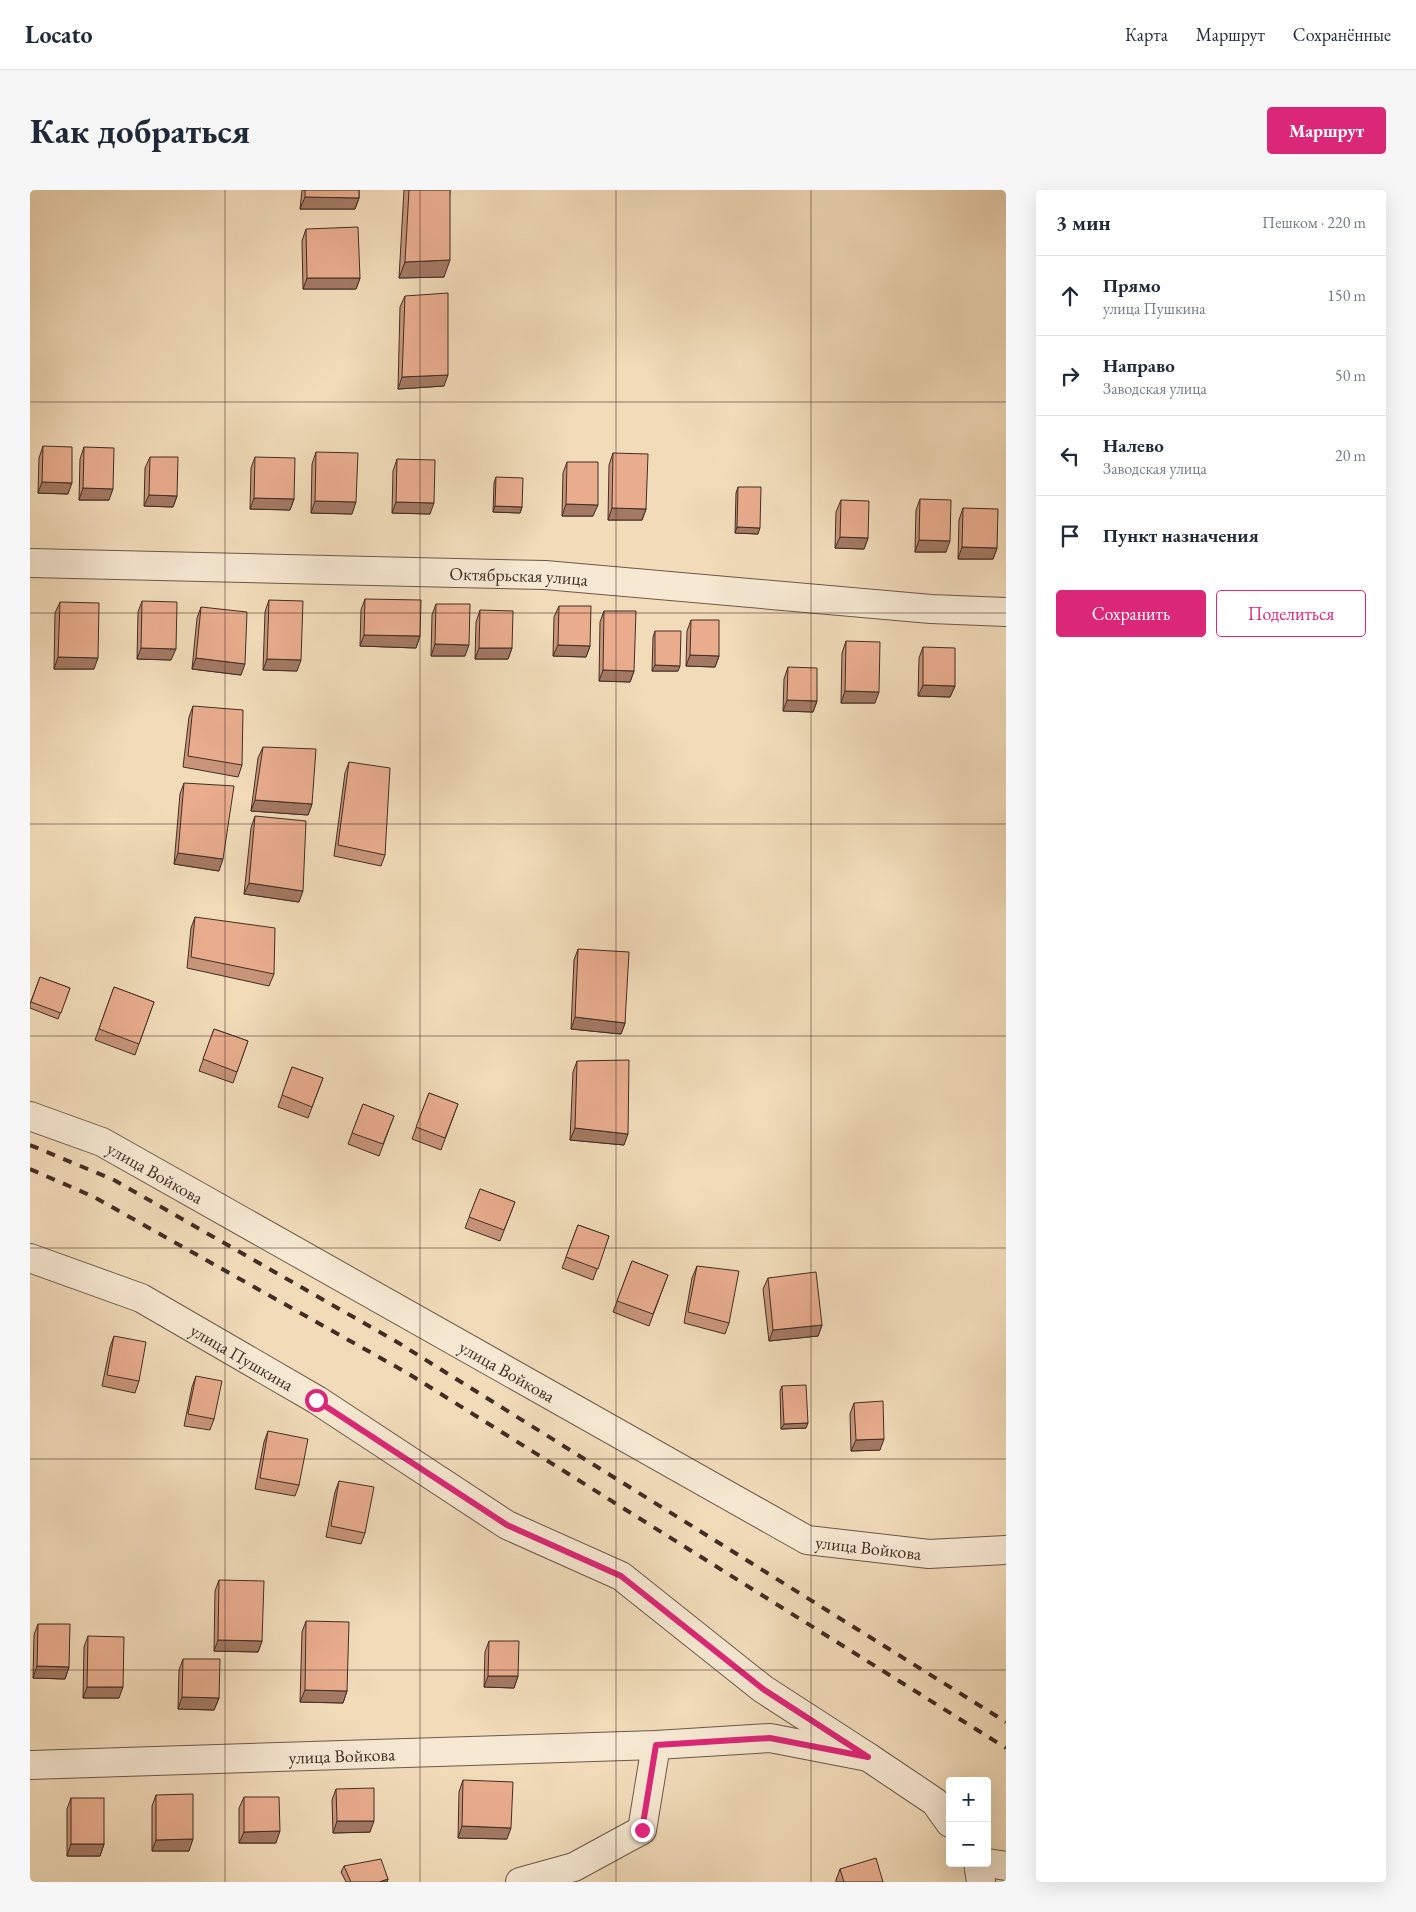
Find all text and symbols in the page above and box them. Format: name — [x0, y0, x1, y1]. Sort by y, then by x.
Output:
text: Locato — [25, 19, 93, 50]
text: Карта — [1125, 23, 1168, 46]
text: Маршрут — [1196, 23, 1265, 46]
text: Сохранённые — [1293, 23, 1391, 46]
button: Маршрут — [1267, 107, 1386, 154]
text: Как добраться — [30, 108, 250, 153]
text: 3 мин — [1056, 209, 1111, 236]
text: Пешком · 220 m — [1262, 212, 1366, 233]
text: Прямо — [1103, 273, 1161, 298]
icon: ahead — [1056, 282, 1084, 310]
text: 150 m — [1327, 285, 1366, 306]
text: улица Пушкина — [1103, 298, 1206, 319]
text: Направо — [1103, 353, 1175, 378]
icon: right — [1056, 362, 1084, 390]
text: 50 m — [1335, 365, 1366, 386]
text: Заводская улица — [1103, 378, 1207, 399]
text: Налево — [1103, 433, 1164, 458]
icon: left — [1056, 442, 1084, 470]
text: 20 m — [1335, 445, 1366, 466]
text: Заводская улица — [1103, 458, 1207, 479]
icon: arrive — [1056, 522, 1084, 550]
text: Пункт назначения — [1103, 523, 1259, 548]
street label: Октябрьская улица — [449, 561, 590, 590]
button: Сохранить — [1056, 590, 1206, 637]
button: Поделиться — [1216, 590, 1366, 637]
street label: улица Войкова — [103, 1136, 208, 1209]
street label: улица Пушкина — [186, 1318, 299, 1396]
street label: улица Войкова — [455, 1335, 560, 1407]
route start — [305, 1389, 328, 1412]
street label: улица Войкова — [814, 1530, 924, 1565]
street label: улица Войкова — [288, 1742, 396, 1768]
map controls — [946, 1777, 991, 1867]
button: + — [946, 1777, 991, 1822]
route end — [631, 1819, 654, 1842]
button: − — [946, 1822, 991, 1867]

